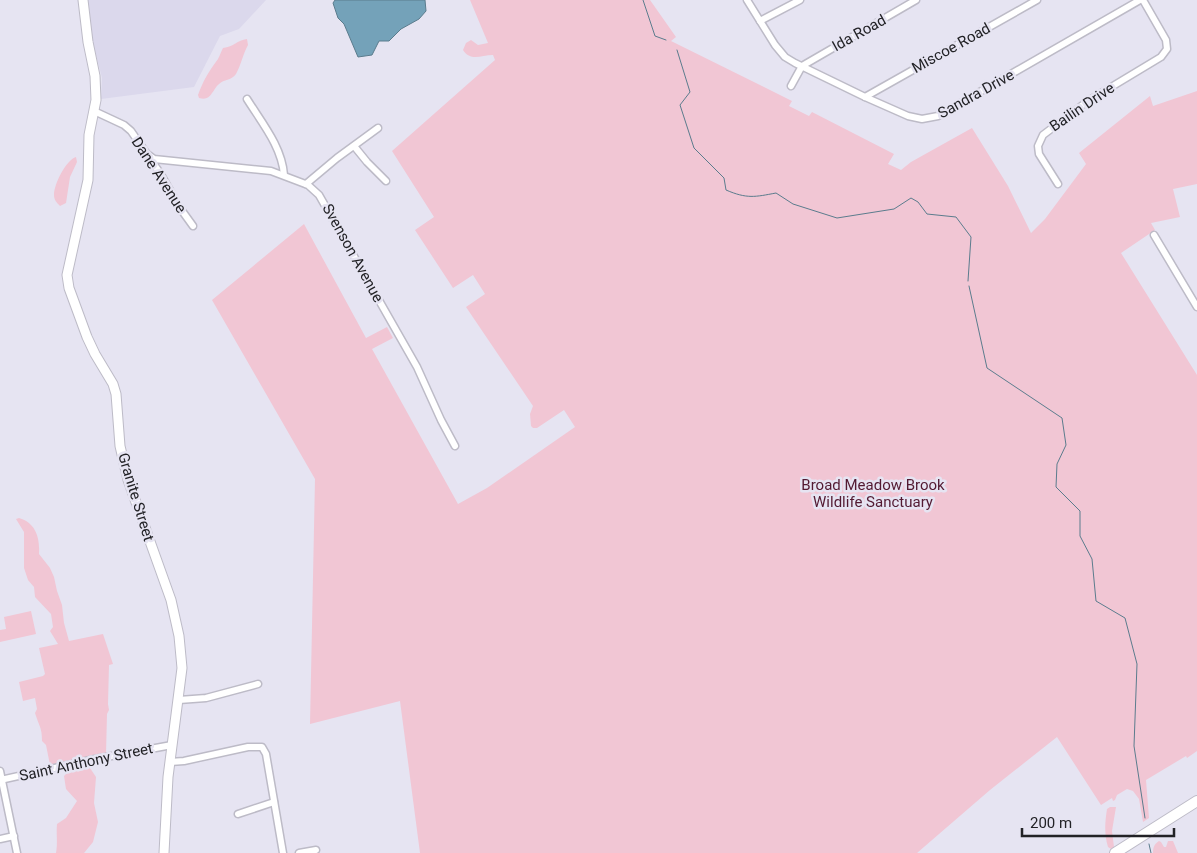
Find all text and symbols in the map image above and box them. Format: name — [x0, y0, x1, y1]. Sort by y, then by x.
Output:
street label: Ida Road — [829, 11, 889, 55]
street label: Miscoe Road — [909, 19, 993, 77]
street label: Sandra Drive — [935, 66, 1017, 122]
street label: Bailin Drive — [1046, 79, 1118, 135]
street label: Dane Avenue — [128, 134, 190, 216]
street label: Svenson Avenue — [319, 201, 387, 305]
street label: Granite Street — [114, 451, 158, 543]
park label: Broad Meadow Brook Wildlife Sanctuary — [801, 476, 945, 511]
street label: Saint Anthony Street — [18, 739, 155, 785]
scale bar — [1022, 806, 1174, 838]
text: 200 m — [1030, 814, 1072, 832]

